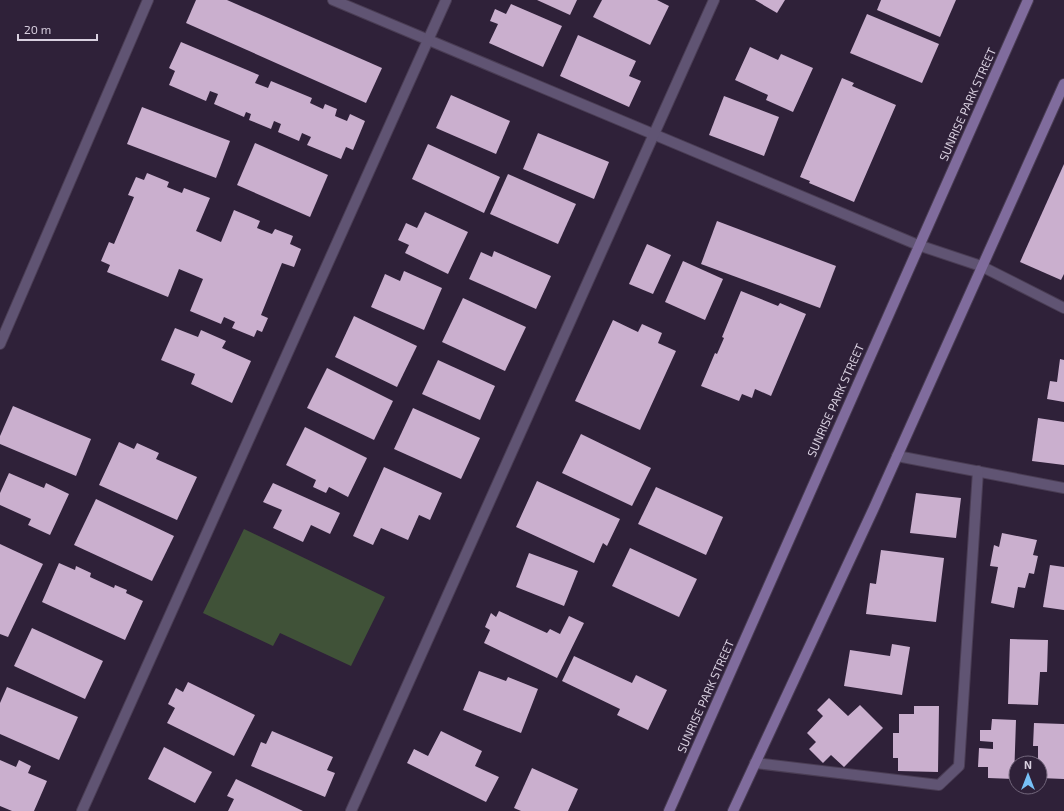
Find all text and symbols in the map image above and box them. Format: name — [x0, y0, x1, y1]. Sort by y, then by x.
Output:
scale bar — [18, 16, 97, 42]
text: 20 m — [24, 22, 51, 36]
street label: SUNRISE PARK STREET — [936, 45, 998, 163]
street label: SUNRISE PARK STREET — [804, 341, 866, 459]
street label: SUNRISE PARK STREET — [674, 637, 736, 755]
north arrow — [1008, 755, 1048, 795]
text: N — [1024, 758, 1032, 771]

